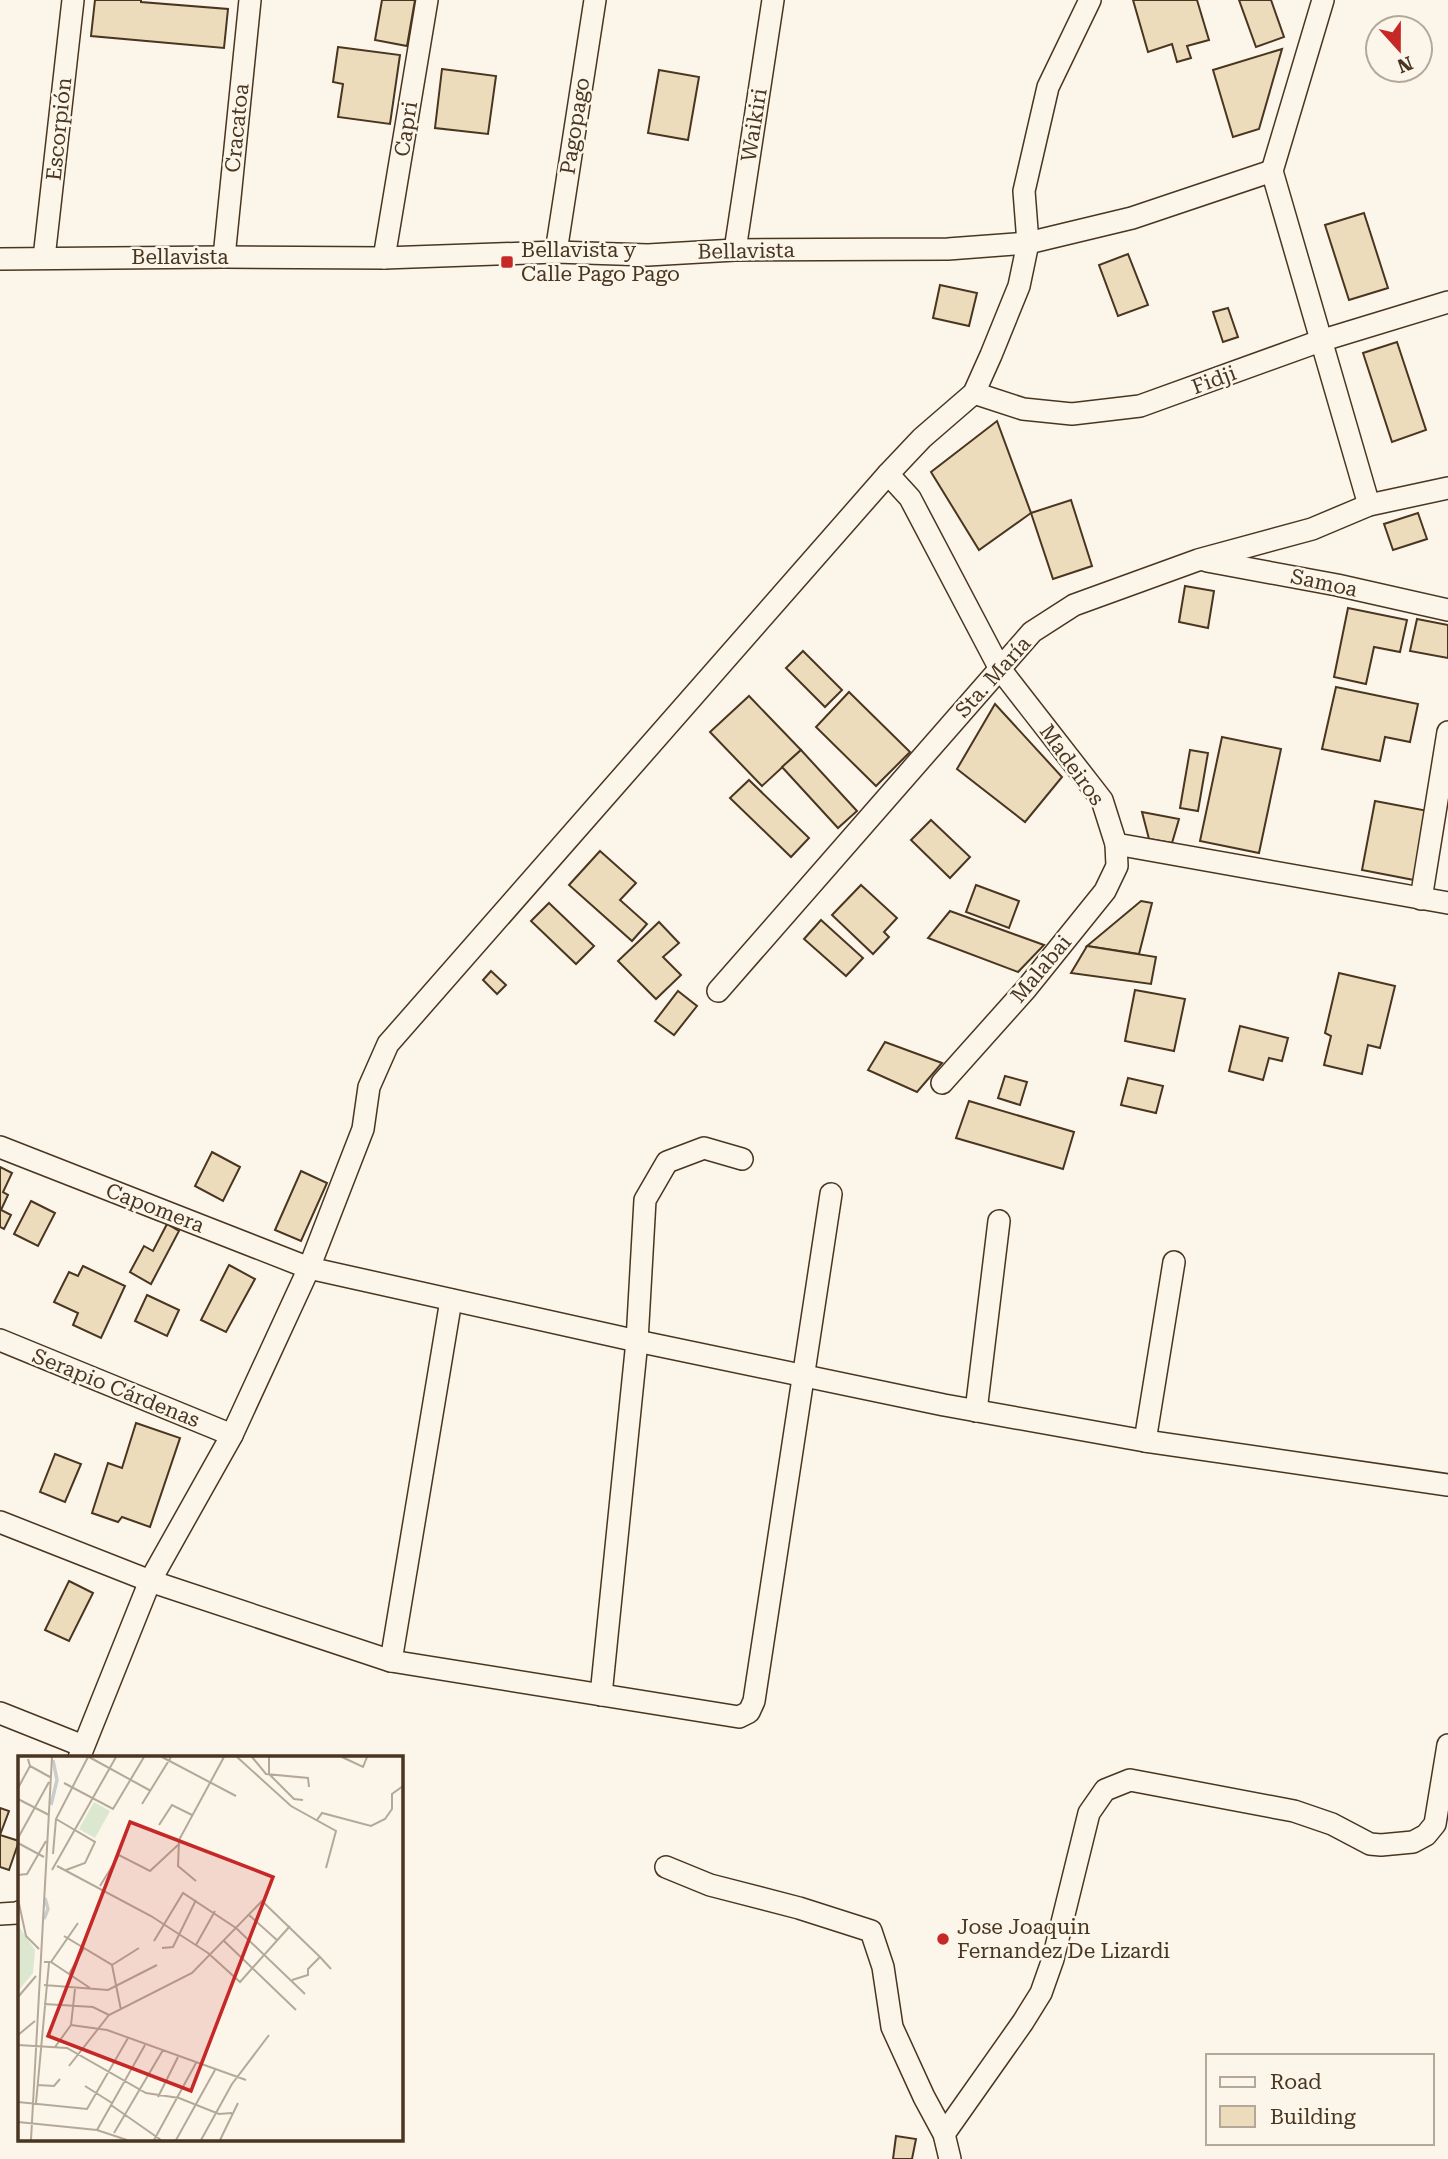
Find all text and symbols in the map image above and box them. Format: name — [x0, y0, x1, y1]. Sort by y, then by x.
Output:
north arrow — [1364, 14, 1434, 84]
text: N — [1394, 51, 1416, 78]
street label: Escorpión — [42, 76, 76, 182]
street label: Pagopago — [555, 76, 595, 176]
street label: Cracatoa — [220, 82, 254, 174]
street label: Waikiri — [736, 86, 772, 163]
street label: Capri — [390, 99, 422, 158]
place label: Bellavista y Calle Pago Pago — [521, 238, 680, 286]
street label: Bellavista — [697, 238, 795, 264]
street label: Bellavista — [131, 245, 229, 269]
marker: Bellavista y Calle Pago Pago — [499, 254, 515, 270]
street label: Fidji — [1188, 361, 1240, 399]
street label: Samoa — [1288, 564, 1360, 602]
street label: Sta. María — [950, 631, 1036, 722]
street label: Madeiros — [1035, 720, 1109, 810]
street label: Malabai — [1006, 930, 1076, 1008]
street label: Capomera — [102, 1178, 208, 1238]
street label: Serapio Cárdenas — [29, 1344, 203, 1432]
inset map — [18, 1756, 402, 2142]
place label: Jose Joaquin Fernandez De Lizardi — [957, 1915, 1170, 1963]
marker: Jose Joaquin Fernandez De Lizardi — [935, 1931, 951, 1947]
legend — [1206, 2054, 1434, 2145]
text: Road — [1270, 2070, 1322, 2094]
text: Building — [1270, 2105, 1356, 2129]

